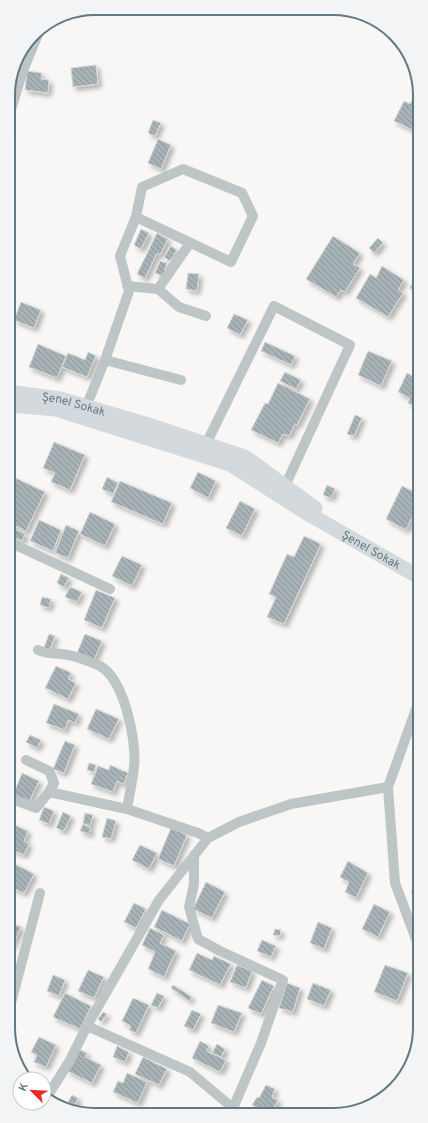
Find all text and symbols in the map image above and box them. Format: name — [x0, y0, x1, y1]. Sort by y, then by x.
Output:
street label: Şenel Sokak — [41, 390, 107, 421]
street label: Şenel Sokak — [338, 528, 403, 574]
north arrow — [12, 1071, 52, 1111]
text: K — [16, 1081, 32, 1094]

